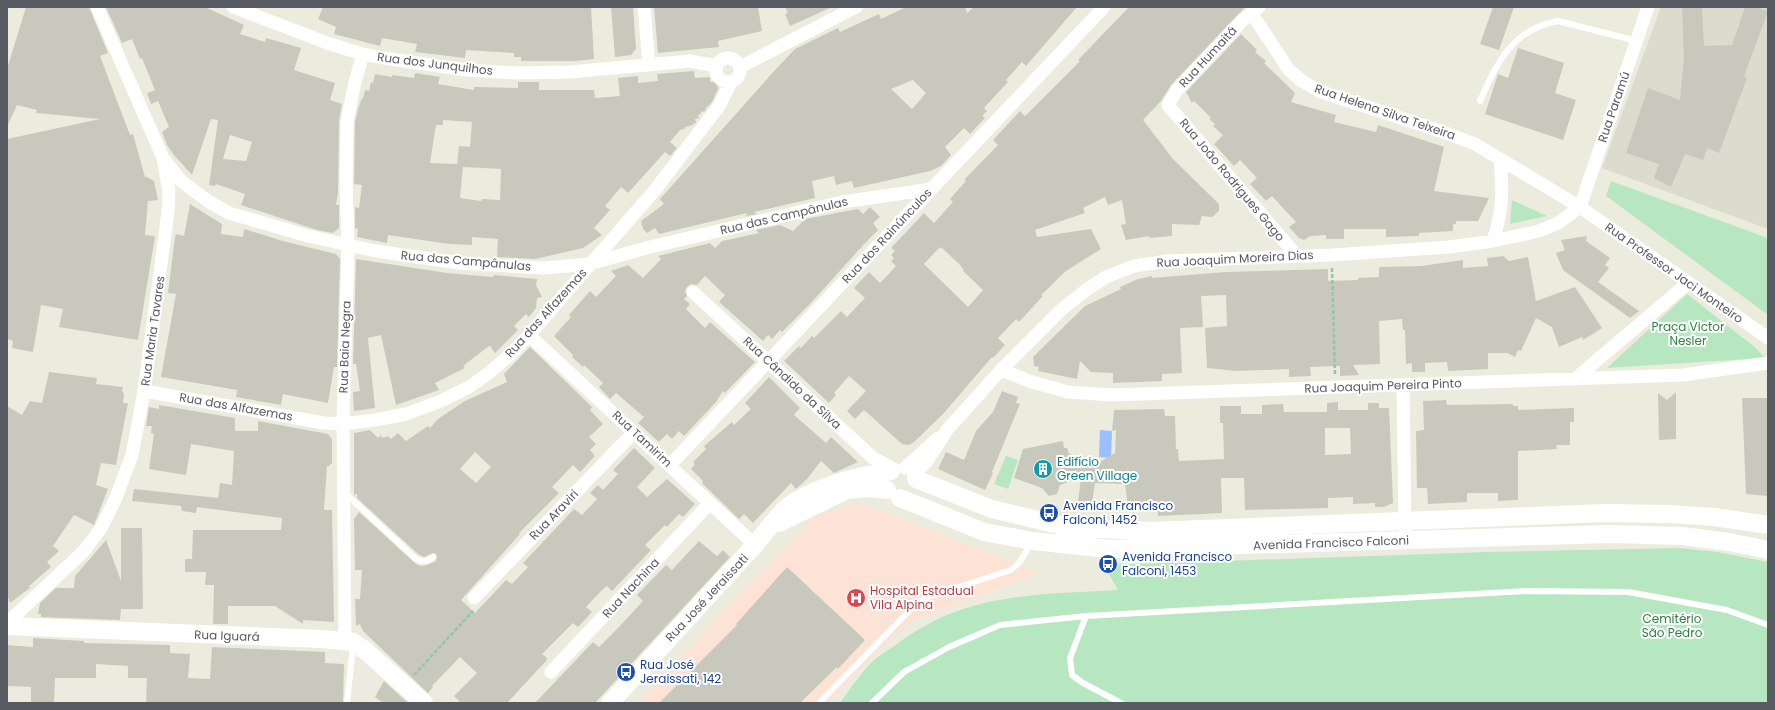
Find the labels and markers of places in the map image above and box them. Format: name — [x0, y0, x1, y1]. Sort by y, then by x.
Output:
place label: Edifício Green Village — [1057, 453, 1137, 484]
building icon: Edifício Green Village — [1032, 458, 1054, 480]
place label: Avenida Francisco Falconi, 1452 — [1063, 497, 1173, 528]
bus stop icon: Avenida Francisco Falconi, 1452 — [1038, 502, 1060, 524]
place label: Avenida Francisco Falconi, 1453 — [1122, 548, 1232, 579]
bus stop icon: Avenida Francisco Falconi, 1453 — [1097, 553, 1119, 575]
place label: Hospital Estadual Vila Alpina — [870, 582, 974, 613]
hospital icon: Hospital Estadual Vila Alpina — [845, 587, 867, 609]
place label: Rua José Jeraissati, 142 — [640, 656, 721, 687]
bus stop icon: Rua José Jeraissati, 142 — [615, 661, 637, 683]

